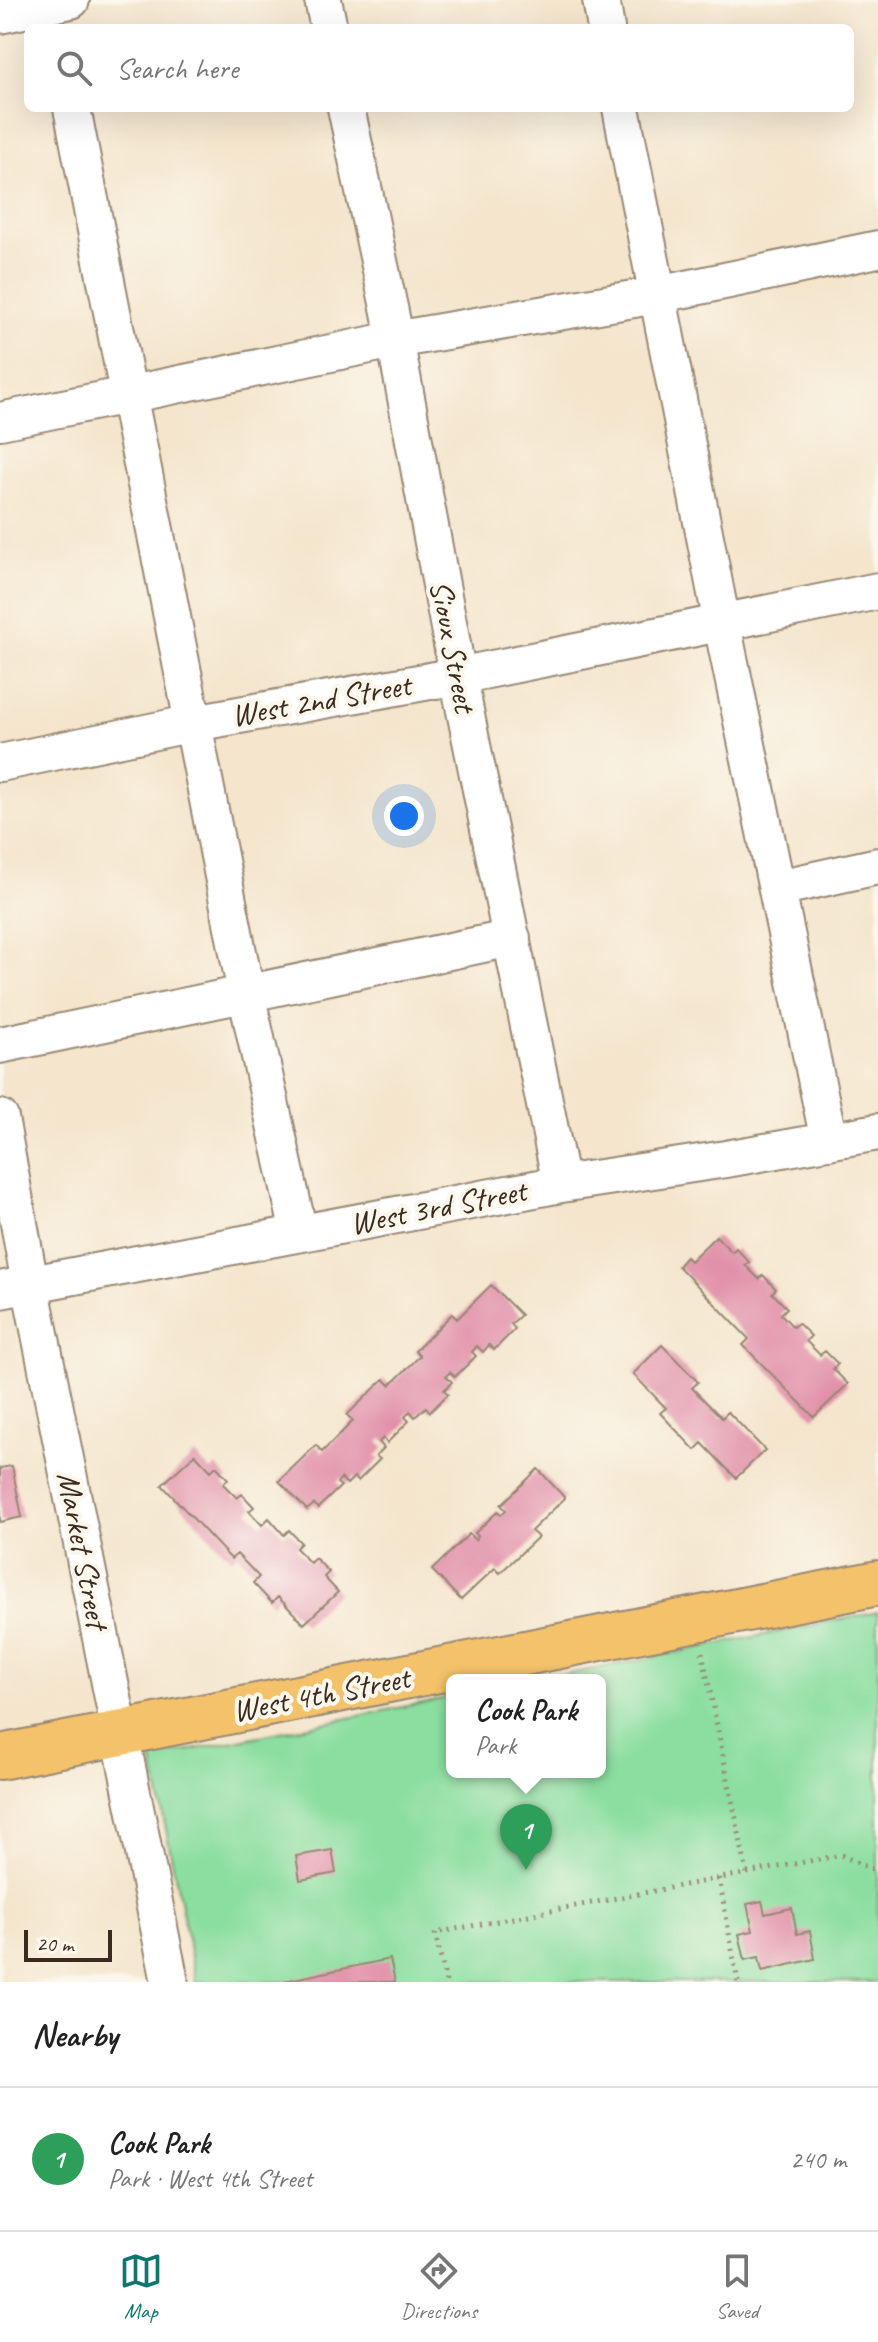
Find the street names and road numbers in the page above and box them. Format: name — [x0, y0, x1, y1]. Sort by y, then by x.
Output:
street label: Sioux Street — [420, 577, 486, 719]
street label: West 2nd Street — [228, 663, 417, 736]
street label: West 3rd Street — [347, 1169, 533, 1244]
street label: Market Street — [48, 1468, 119, 1636]
street label: West 4th Street — [229, 1656, 416, 1731]

